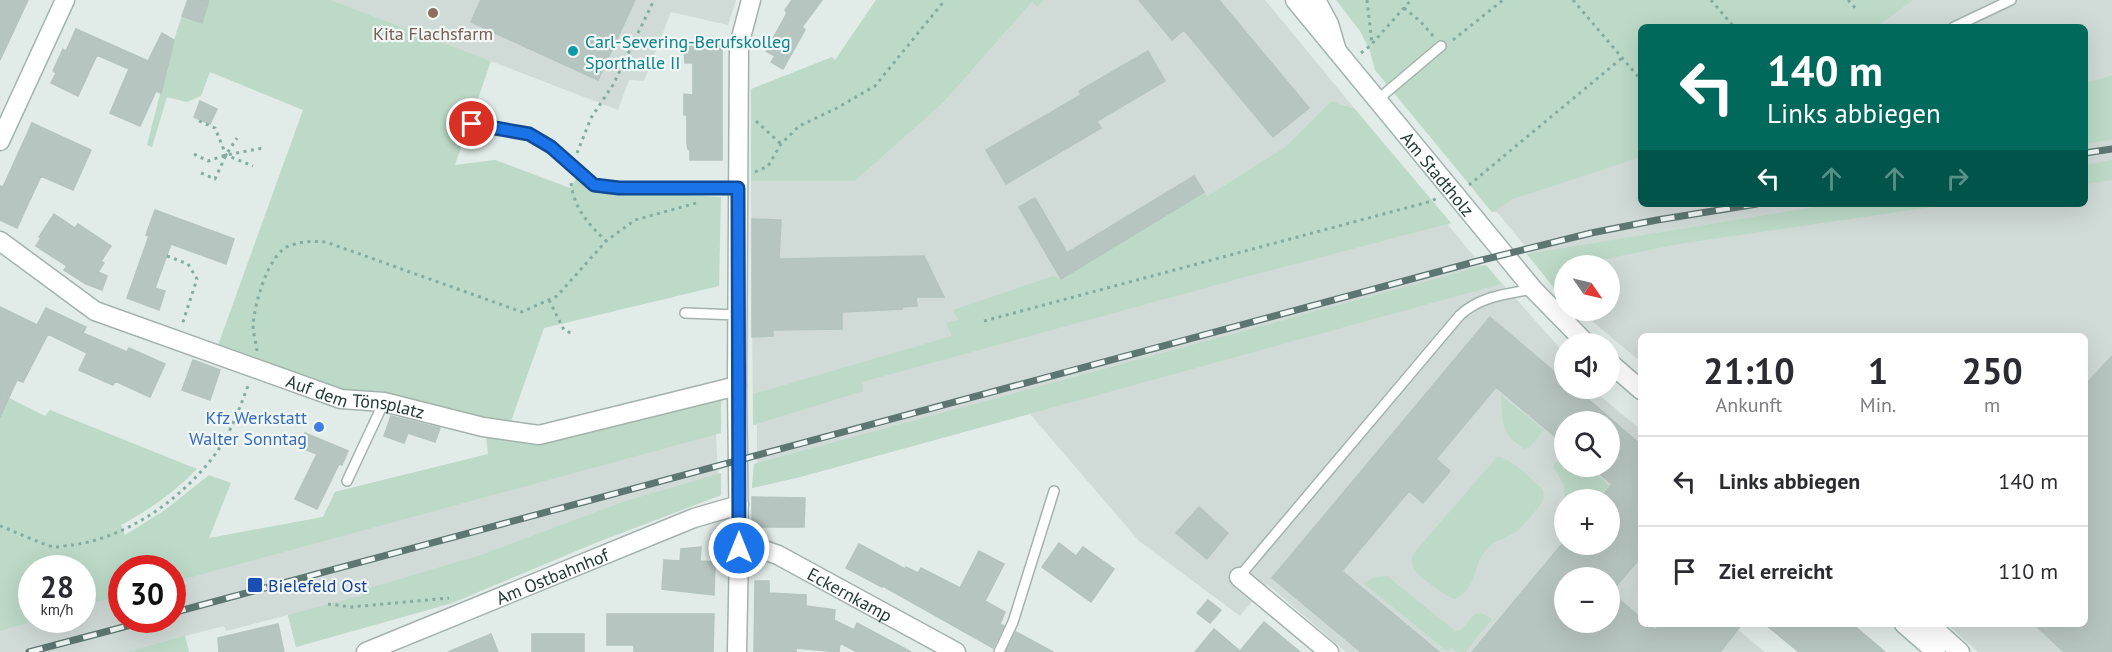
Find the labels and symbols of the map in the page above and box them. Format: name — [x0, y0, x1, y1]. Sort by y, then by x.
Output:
marker: Kita Flachsfarm — [426, 6, 440, 20]
place label: Kita Flachsfarm — [373, 22, 493, 45]
place label: Carl-Severing-Berufskolleg Sporthalle II — [585, 30, 791, 74]
marker: Carl-Severing-Berufskolleg Sporthalle II — [566, 44, 580, 58]
pin — [446, 98, 497, 149]
street label: Am Stadtholz — [1396, 127, 1480, 221]
north arrow — [1554, 255, 1620, 321]
street label: Auf dem Tönsplatz — [283, 369, 427, 423]
place label: Kfz Werkstatt Walter Sonntag — [189, 406, 307, 450]
marker: Kfz Werkstatt Walter Sonntag — [312, 420, 326, 434]
position arrow — [707, 516, 771, 580]
street label: Am Ostbahnhof — [492, 542, 613, 609]
speed limit sign: 30 — [108, 555, 186, 633]
street label: Eckernkamp — [804, 562, 897, 627]
place label: Bielefeld Ost — [268, 574, 367, 597]
marker: Bielefeld Ost — [246, 576, 264, 594]

